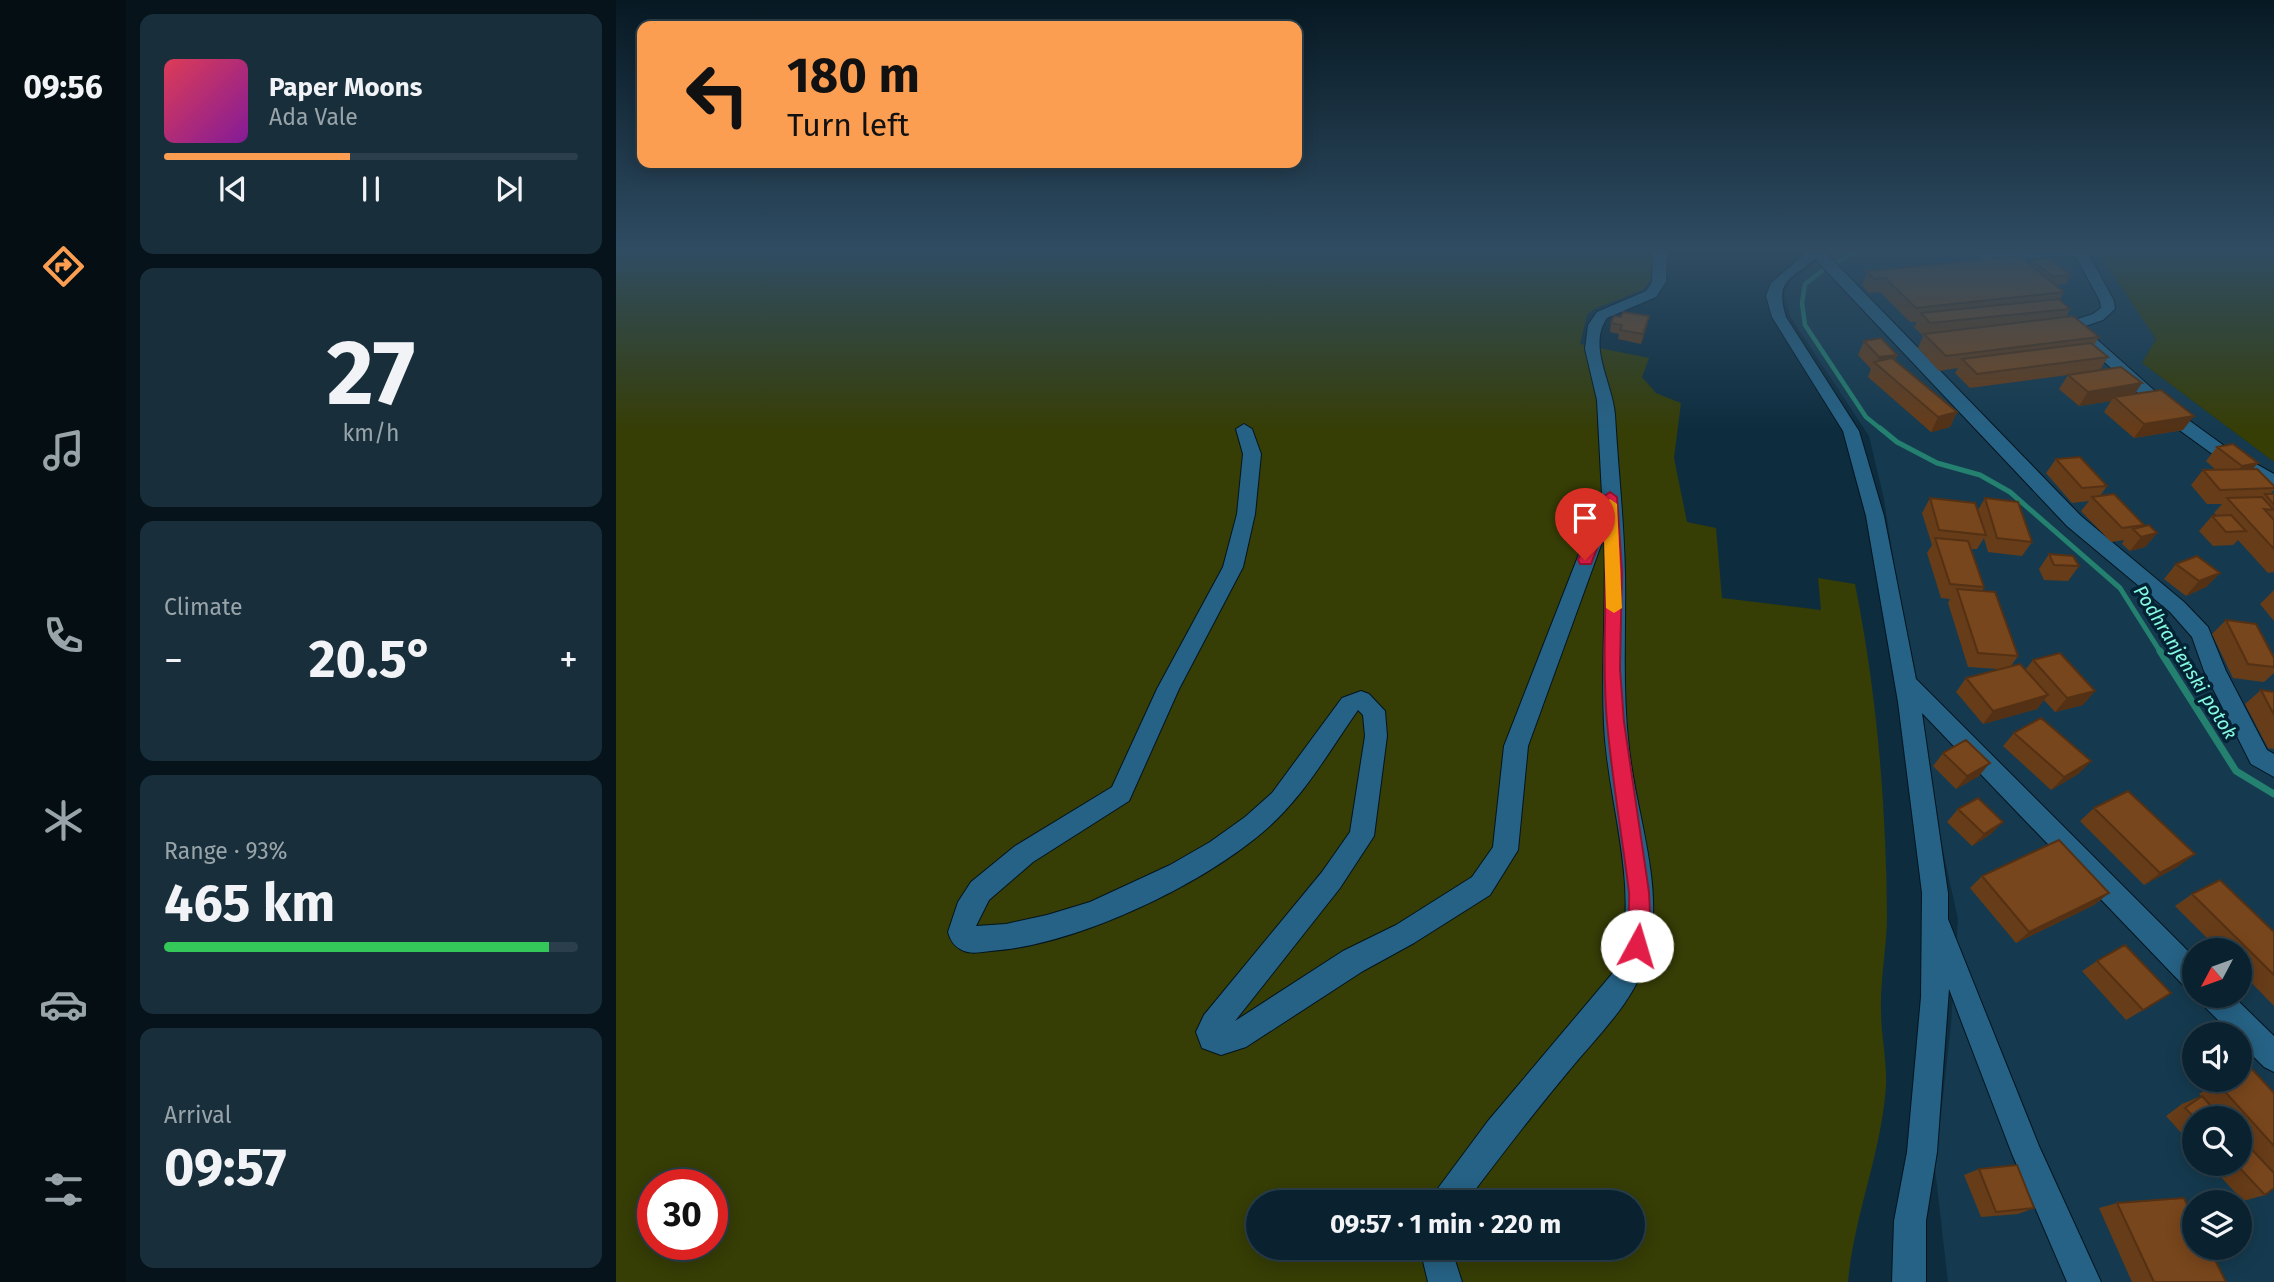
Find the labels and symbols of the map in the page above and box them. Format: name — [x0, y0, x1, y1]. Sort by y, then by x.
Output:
pin — [1555, 488, 1615, 560]
water label: Podhranjenski potok — [2129, 581, 2242, 743]
position arrow — [1600, 909, 1674, 983]
north arrow — [2182, 938, 2252, 1008]
speed limit sign: 30 — [637, 1169, 728, 1260]

